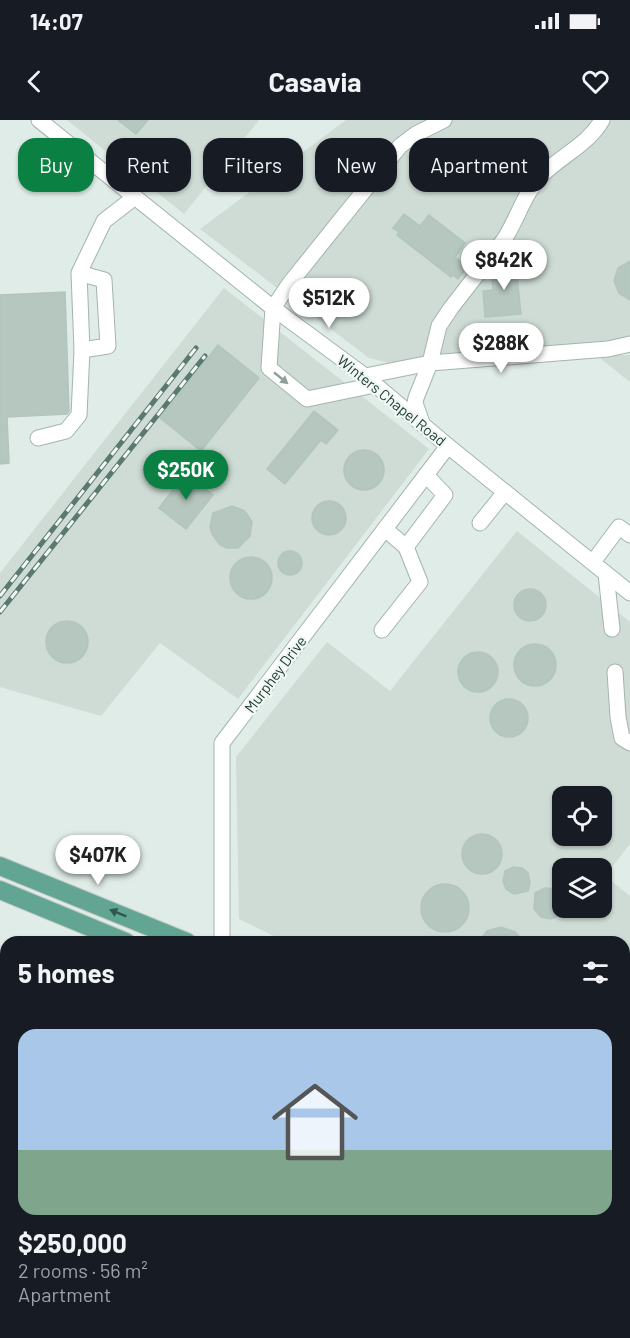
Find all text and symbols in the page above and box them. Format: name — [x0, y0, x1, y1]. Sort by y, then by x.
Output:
text: 14:07 — [30, 8, 83, 34]
icon: back — [18, 65, 51, 98]
text: Casavia — [268, 65, 362, 97]
icon: heart — [579, 65, 612, 98]
chip: Buy — [18, 138, 94, 192]
chip: Rent — [106, 138, 191, 192]
chip: Filters — [203, 138, 303, 192]
chip: New — [315, 138, 397, 192]
chip: Apartment — [409, 138, 549, 192]
pin: $842K — [462, 240, 546, 291]
text: $842K — [475, 247, 533, 271]
pin: $512K — [287, 278, 371, 329]
text: $512K — [303, 285, 355, 309]
pin: $288K — [459, 323, 543, 374]
text: $288K — [473, 330, 529, 354]
street label: Winters Chapel Road — [334, 351, 450, 449]
one-way arrow — [273, 371, 289, 384]
pin: $250K — [144, 450, 228, 501]
text: $250K — [157, 457, 215, 481]
street label: Murphey Drive — [240, 632, 310, 716]
map controls — [552, 786, 612, 918]
button: locate — [552, 786, 612, 846]
pin: $407K — [56, 835, 140, 886]
text: $407K — [69, 842, 127, 866]
button: layers — [552, 858, 612, 918]
one-way arrow — [109, 908, 127, 918]
icon: filters — [579, 956, 612, 989]
text: 5 homes — [18, 957, 115, 988]
icon: home — [261, 1068, 369, 1176]
text: $250,000 — [18, 1227, 127, 1258]
text: 2 rooms · 56 m² — [18, 1258, 148, 1282]
text: Apartment — [18, 1282, 111, 1306]

